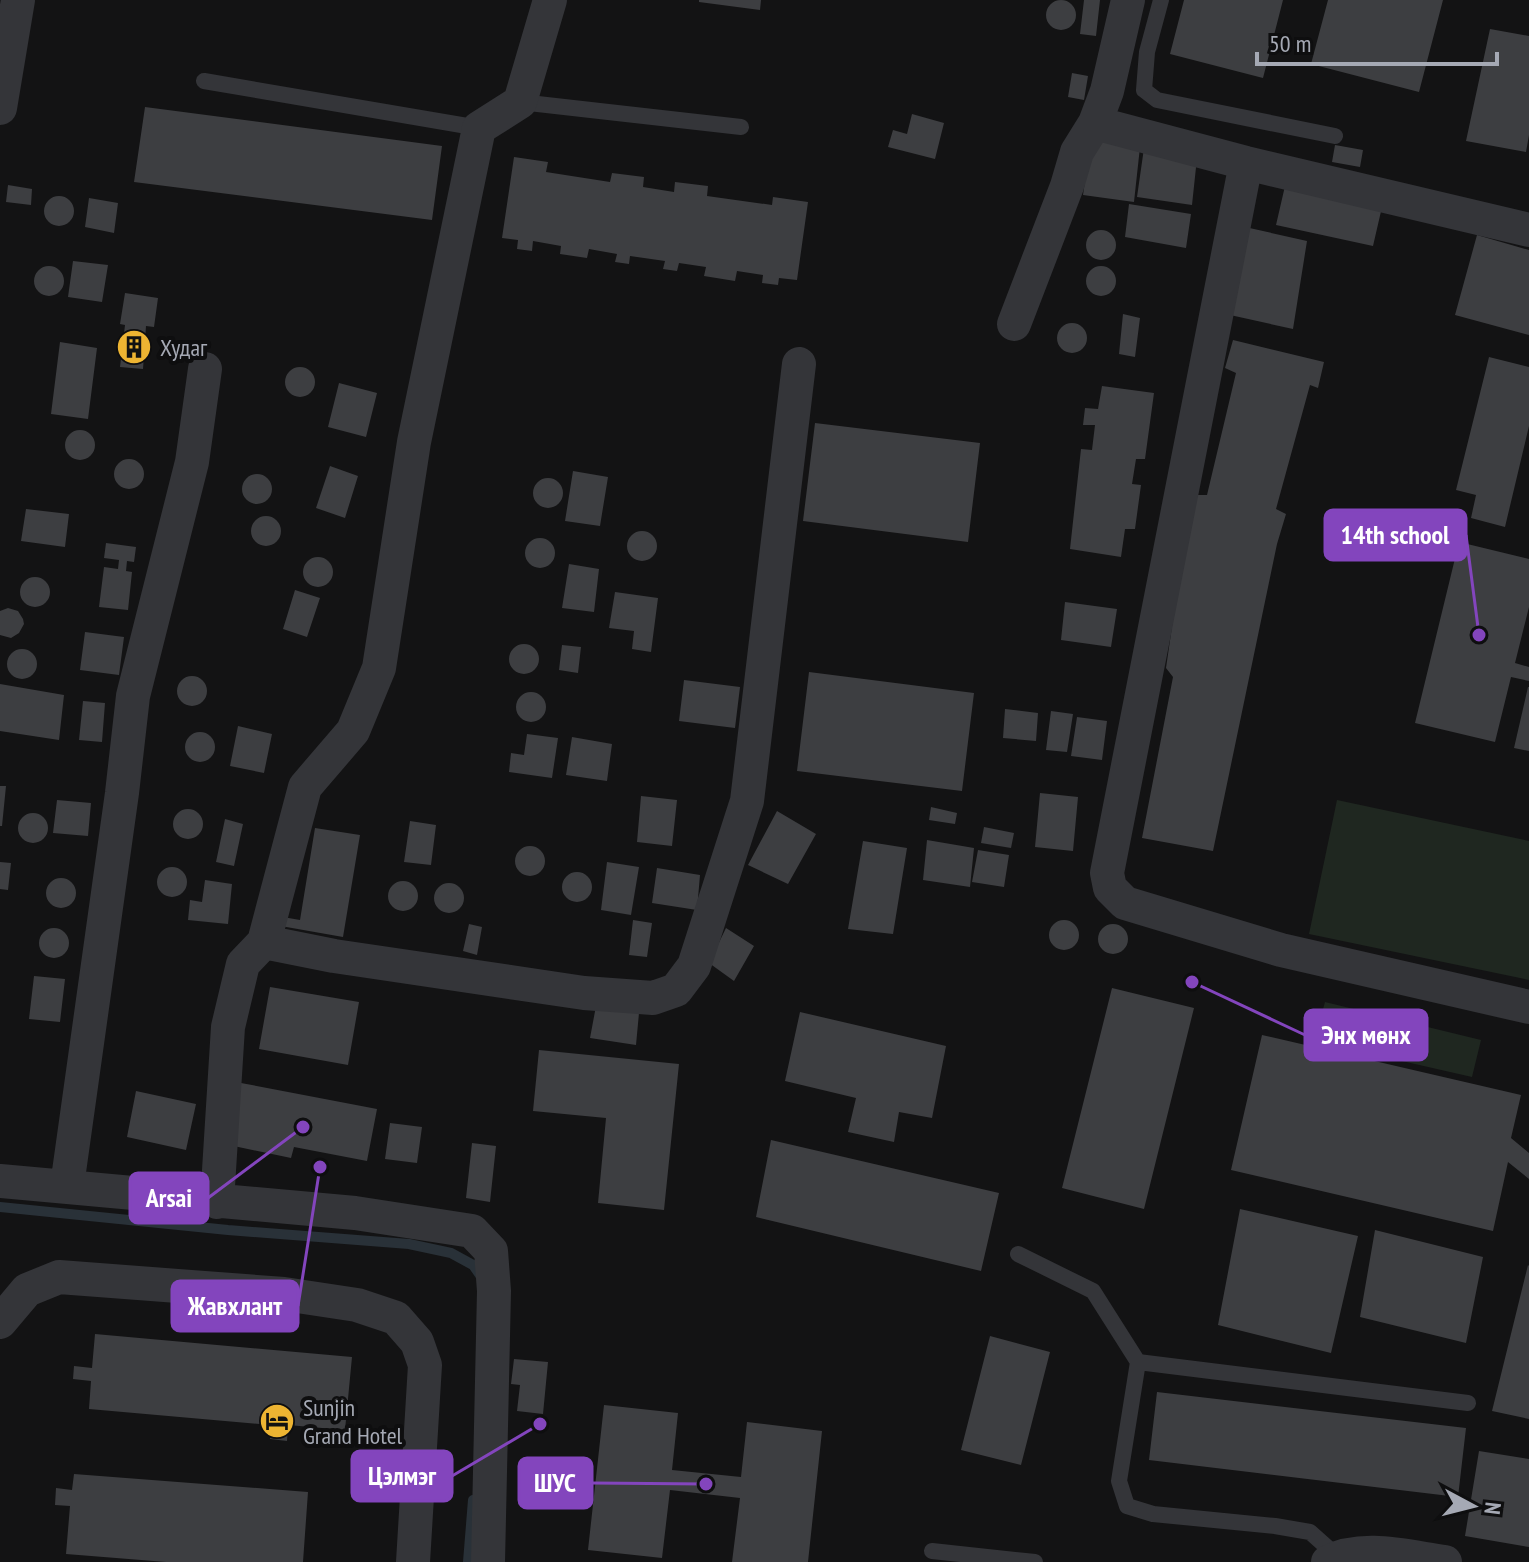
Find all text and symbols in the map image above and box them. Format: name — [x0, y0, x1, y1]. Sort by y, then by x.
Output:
scale bar — [1257, 16, 1497, 66]
text: 50 m — [1269, 28, 1311, 59]
building icon: Худаг — [115, 328, 153, 366]
place label: Худаг — [160, 332, 208, 363]
callout: 14th school — [1325, 510, 1466, 560]
text: 14th school — [1341, 518, 1450, 551]
callout: Энх мөнх — [1305, 1010, 1427, 1060]
text: Энх мөнх — [1321, 1018, 1411, 1051]
callout: Arsai — [130, 1173, 208, 1223]
text: Arsai — [145, 1181, 192, 1214]
callout: Жавхлант — [172, 1281, 298, 1331]
text: Жавхлант — [187, 1289, 282, 1322]
place label: Sunjin Grand Hotel — [303, 1392, 403, 1451]
hotel icon: Sunjin Grand Hotel — [258, 1402, 296, 1440]
callout: Цэлмэг — [352, 1451, 452, 1501]
callout: ШУС — [519, 1458, 592, 1508]
text: Цэлмэг — [368, 1459, 437, 1492]
text: ШУС — [534, 1466, 576, 1499]
north arrow — [1433, 1466, 1513, 1546]
text: N — [1478, 1501, 1507, 1516]

